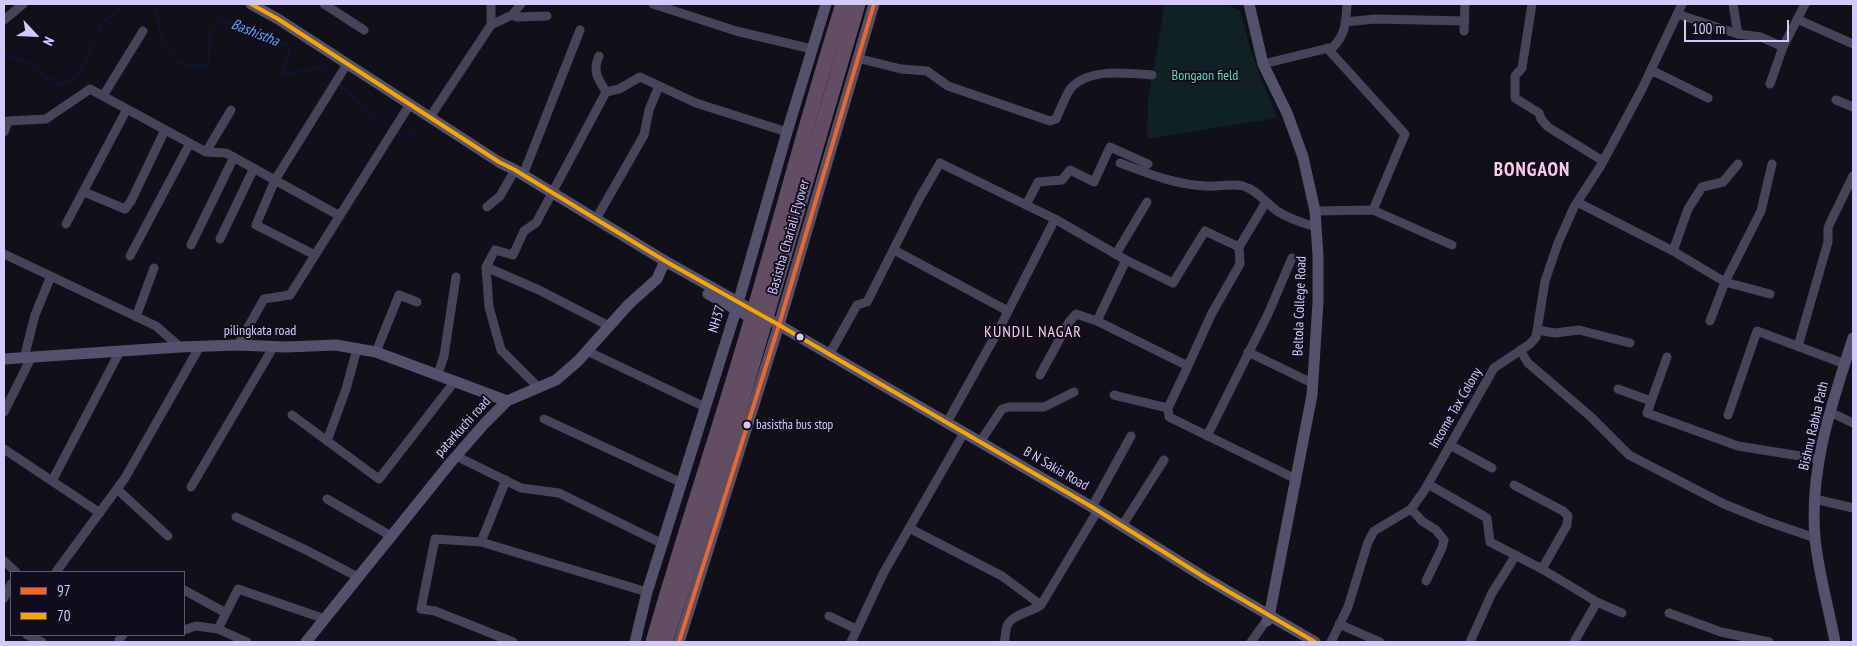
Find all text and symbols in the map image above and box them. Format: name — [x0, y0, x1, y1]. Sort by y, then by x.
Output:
north arrow — [10, 10, 60, 60]
scale bar — [1687, 10, 1792, 42]
water label: Bashistha — [229, 15, 281, 51]
text: 100 m — [1692, 19, 1725, 38]
text: N — [39, 34, 58, 49]
park label: Bongaon field — [1172, 68, 1238, 84]
district label: BONGAON — [1493, 160, 1571, 182]
street label: Basistha Chariali Flyover — [765, 178, 813, 296]
street label: Beltola College Road — [1290, 256, 1310, 356]
street label: NH37 — [705, 303, 729, 335]
district label: KUNDIL NAGAR — [983, 322, 1083, 342]
street label: pilingkata road — [224, 323, 296, 339]
unlabelled marker — [795, 332, 805, 342]
street label: Income Tax Colony — [1426, 365, 1486, 451]
street label: Bishnu Rabha Path — [1796, 380, 1832, 472]
street label: patarkuchi road — [432, 393, 494, 461]
place label: basistha bus stop — [756, 417, 833, 433]
marker: basistha bus stop — [742, 420, 752, 430]
street label: B N Sakia Road — [1020, 444, 1092, 494]
legend — [10, 571, 185, 636]
text: 97 — [57, 581, 71, 600]
text: 70 — [57, 606, 71, 625]

